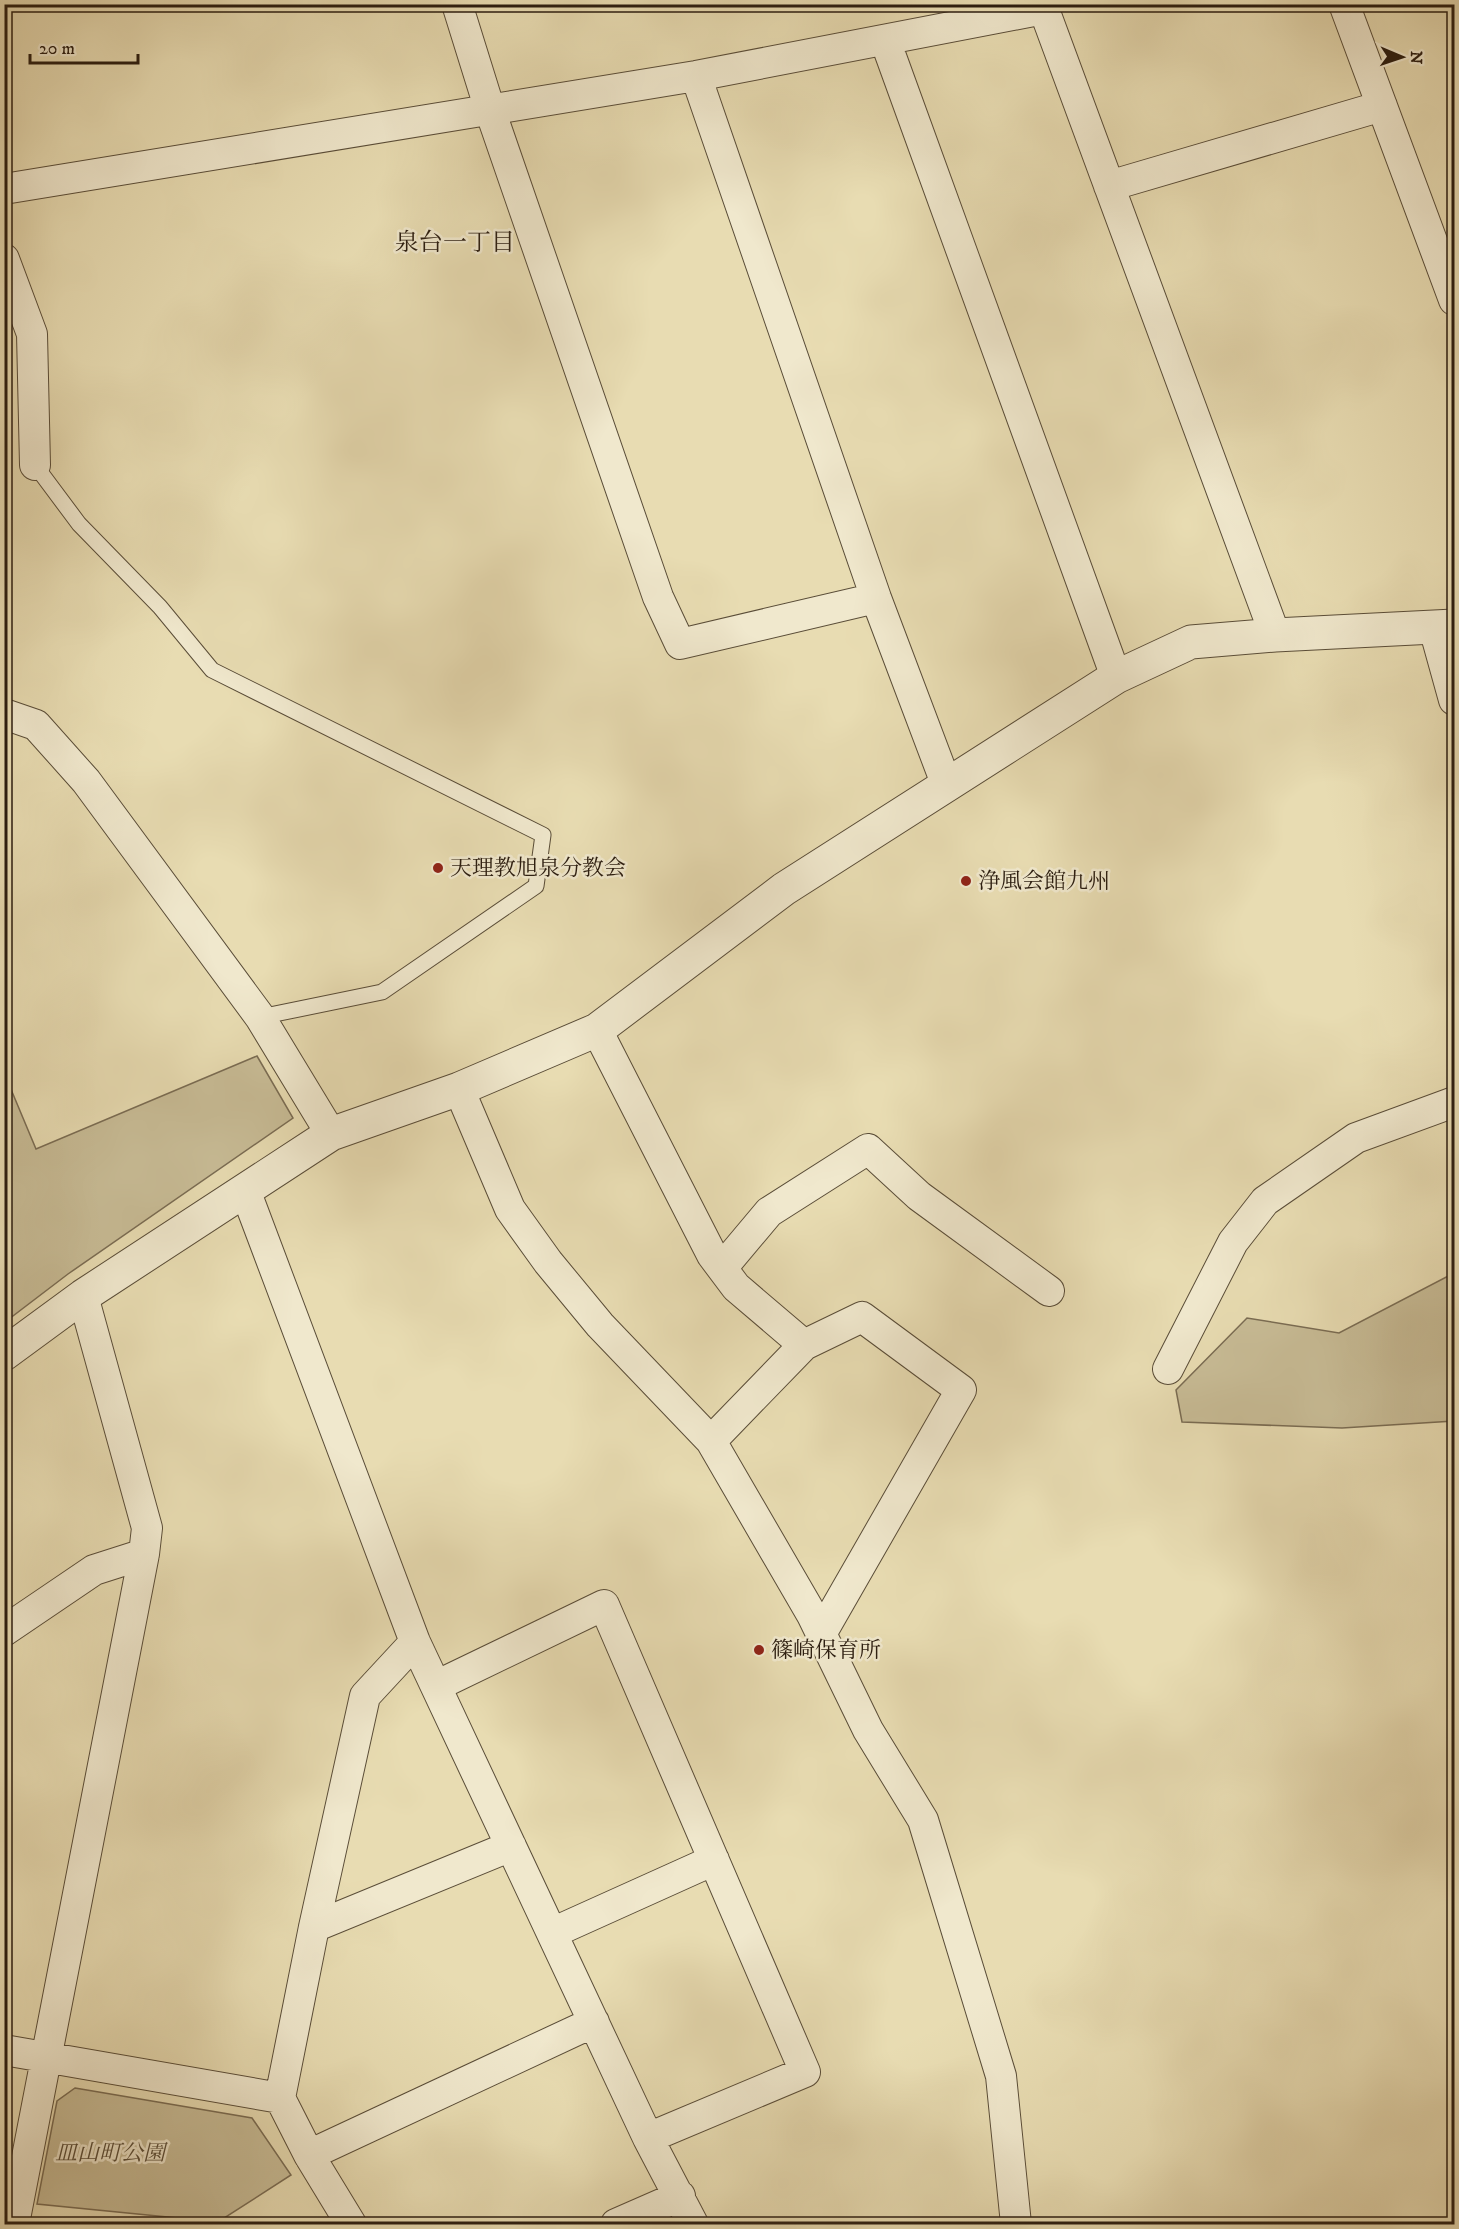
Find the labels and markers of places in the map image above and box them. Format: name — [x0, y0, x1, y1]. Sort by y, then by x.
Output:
place label: 天理教旭泉分教会 — [450, 855, 626, 882]
marker: 天理教旭泉分教会 — [431, 861, 445, 875]
place label: 浄風会館九州 — [978, 868, 1110, 895]
marker: 浄風会館九州 — [959, 874, 973, 888]
place label: 篠崎保育所 — [771, 1637, 881, 1664]
marker: 篠崎保育所 — [752, 1643, 766, 1657]

